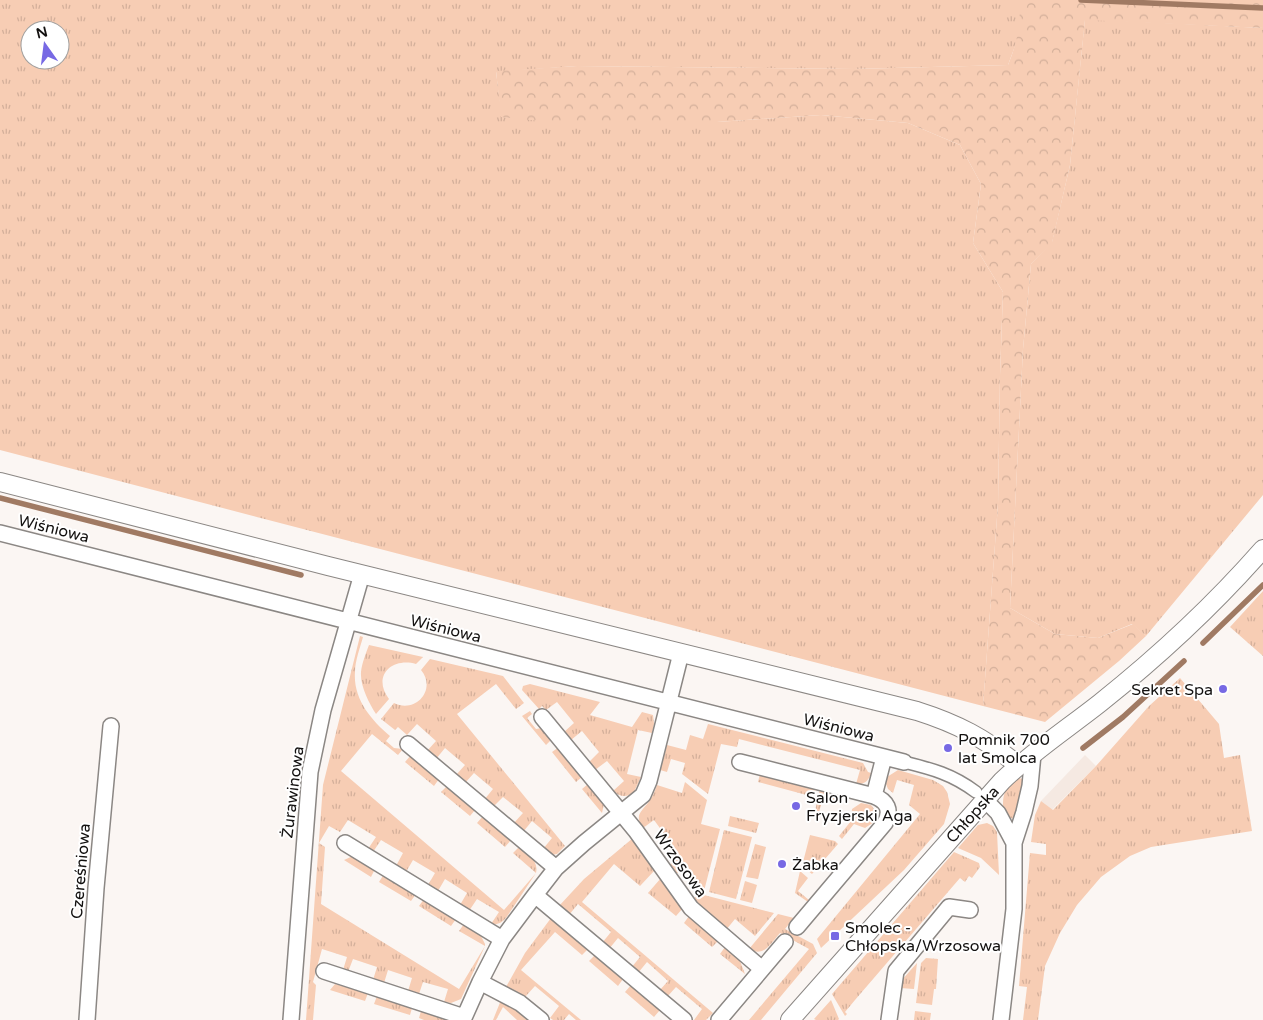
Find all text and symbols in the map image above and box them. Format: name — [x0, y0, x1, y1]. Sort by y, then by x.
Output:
north arrow — [20, 20, 70, 70]
text: N — [34, 23, 49, 42]
street label: Wiśniowa — [16, 510, 91, 547]
street label: Wiśniowa — [408, 610, 483, 647]
place label: Sekret Spa — [1131, 680, 1213, 700]
marker: Sekret Spa — [1217, 683, 1229, 695]
street label: Wiśniowa — [801, 709, 876, 746]
place label: Pomnik 700 lat Smolca — [958, 730, 1050, 768]
marker: Pomnik 700 lat Smolca — [942, 742, 954, 754]
street label: Żurawinowa — [277, 745, 309, 839]
street label: Chłopska — [942, 782, 1004, 847]
place label: Salon Fryzjerski Aga — [806, 788, 913, 826]
marker: Salon Fryzjerski Aga — [790, 800, 802, 812]
street label: Czereśniowa — [67, 823, 95, 920]
street label: Wrzosowa — [649, 826, 711, 901]
place label: Żabka — [792, 855, 839, 875]
marker: Żabka — [776, 858, 788, 870]
place label: Smolec - Chłopska/Wrzosowa — [845, 918, 1001, 956]
marker: Smolec - Chłopska/Wrzosowa — [829, 930, 841, 942]

